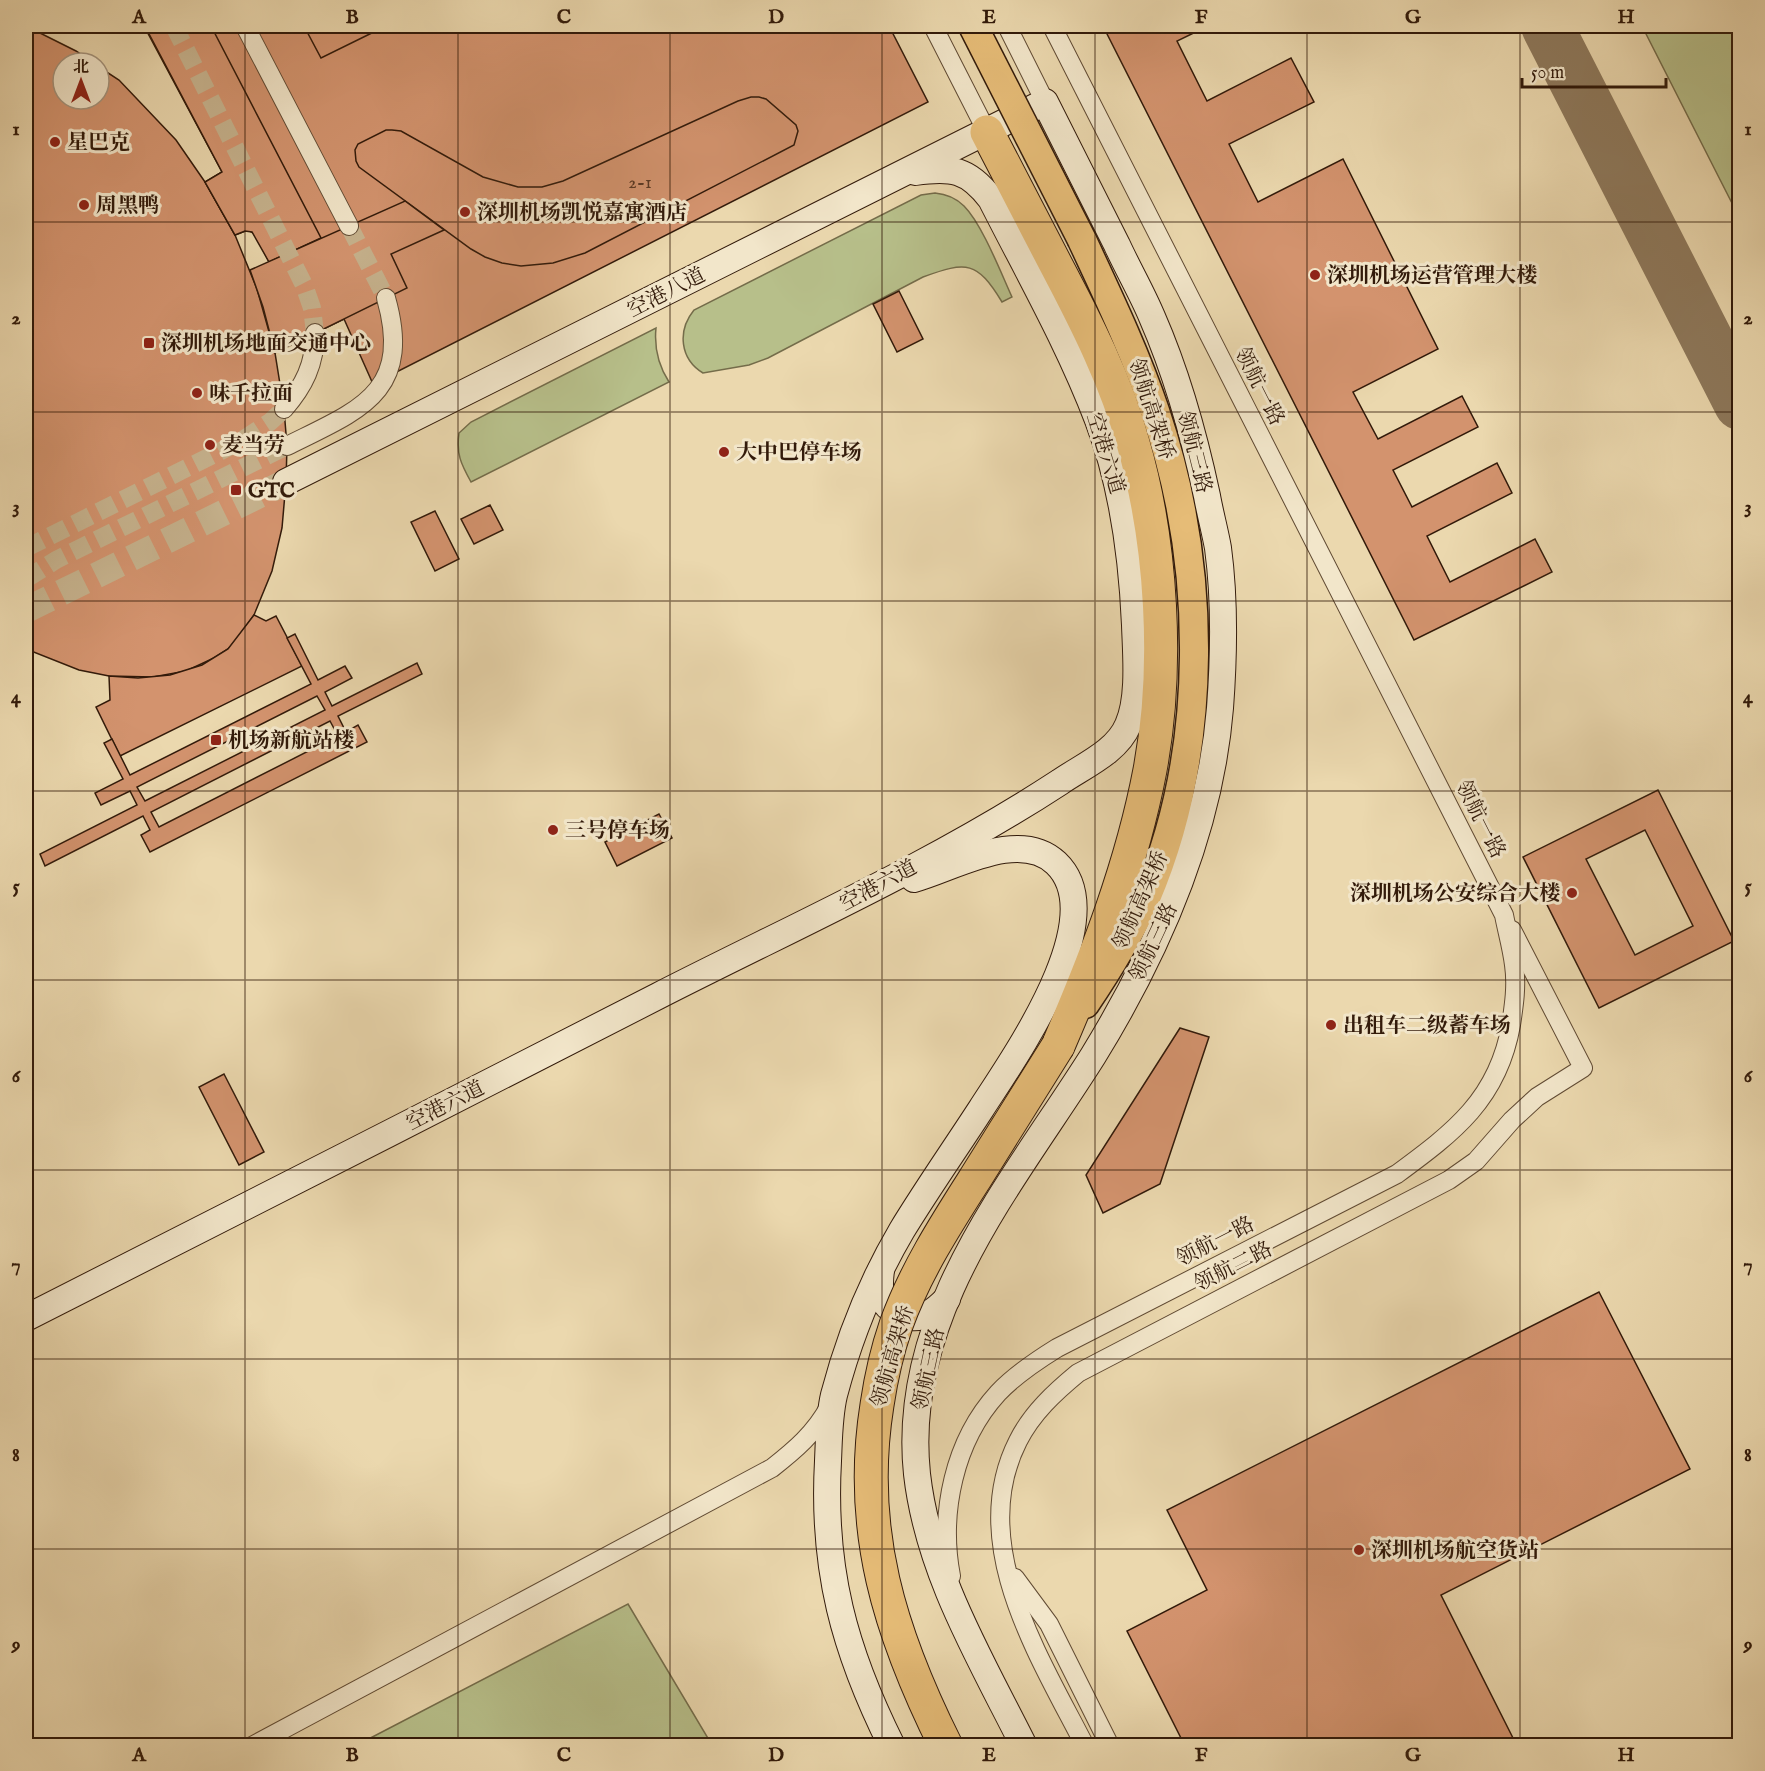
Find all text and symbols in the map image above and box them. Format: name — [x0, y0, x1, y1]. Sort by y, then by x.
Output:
text: A — [131, 5, 147, 30]
text: B — [345, 5, 359, 30]
text: C — [557, 5, 571, 30]
text: D — [768, 5, 784, 30]
text: E — [982, 5, 996, 30]
text: F — [1195, 5, 1208, 30]
text: G — [1405, 5, 1422, 30]
text: H — [1617, 5, 1635, 30]
north arrow — [51, 51, 111, 111]
scale bar — [1522, 51, 1666, 89]
text: 北 — [73, 58, 89, 78]
text: 50 m — [1531, 62, 1564, 85]
text: 1 — [12, 117, 20, 142]
text: 1 — [1744, 117, 1752, 142]
place label: 星巴克 — [67, 130, 130, 157]
marker: 星巴克 — [48, 135, 62, 149]
house number: 2-1 — [628, 172, 652, 195]
place label: 周黑鸭 — [96, 193, 159, 220]
marker: 周黑鸭 — [77, 198, 91, 212]
place label: 深圳机场凯悦嘉寓酒店 — [477, 200, 687, 227]
marker: 深圳机场凯悦嘉寓酒店 — [458, 205, 472, 219]
street label: 空港八道 — [623, 262, 710, 324]
place label: 深圳机场运营管理大楼 — [1327, 263, 1537, 290]
marker: 深圳机场运营管理大楼 — [1308, 268, 1322, 282]
text: 2 — [11, 306, 21, 331]
text: 2 — [1743, 306, 1753, 331]
place label: 深圳机场地面交通中心 — [161, 331, 371, 358]
marker: 深圳机场地面交通中心 — [142, 336, 156, 350]
street label: 领航一路 — [1228, 343, 1290, 430]
street label: 领航高架桥 — [1122, 355, 1180, 464]
place label: 味千拉面 — [209, 381, 293, 408]
marker: 味千拉面 — [190, 386, 204, 400]
street label: 领航三路 — [1170, 408, 1217, 496]
street label: 空港六道 — [1079, 409, 1130, 498]
place label: 麦当劳 — [222, 433, 285, 460]
marker: 麦当劳 — [203, 438, 217, 452]
place label: 大中巴停车场 — [736, 440, 862, 467]
marker: 大中巴停车场 — [717, 445, 731, 459]
place label: GTC — [248, 478, 295, 505]
marker: GTC — [229, 483, 243, 497]
text: 3 — [12, 495, 20, 520]
text: 3 — [1744, 495, 1752, 520]
text: 4 — [11, 685, 22, 710]
text: 4 — [1743, 685, 1754, 710]
place label: 机场新航站楼 — [228, 728, 354, 755]
marker: 机场新航站楼 — [209, 733, 223, 747]
street label: 领航一路 — [1449, 776, 1511, 863]
place label: 三号停车场 — [565, 818, 670, 845]
marker: 三号停车场 — [546, 823, 560, 837]
street label: 领航高架桥 — [1108, 847, 1175, 954]
street label: 空港六道 — [835, 855, 922, 918]
text: 5 — [12, 874, 20, 899]
text: 5 — [1744, 874, 1752, 899]
place label: 深圳机场公安综合大楼 — [1350, 881, 1560, 908]
marker: 深圳机场公安综合大楼 — [1565, 886, 1579, 900]
street label: 领航三路 — [1124, 899, 1184, 986]
place label: 出租车二级蓄车场 — [1343, 1013, 1511, 1040]
marker: 出租车二级蓄车场 — [1324, 1018, 1338, 1032]
text: 6 — [12, 1064, 22, 1089]
text: 6 — [1744, 1064, 1754, 1089]
street label: 空港六道 — [402, 1075, 489, 1137]
street label: 领航一路 — [1172, 1211, 1259, 1273]
street label: 领航二路 — [1190, 1236, 1277, 1298]
text: 7 — [11, 1253, 21, 1278]
text: 7 — [1743, 1253, 1753, 1278]
street label: 领航高架桥 — [866, 1302, 921, 1411]
street label: 领航三路 — [908, 1325, 951, 1413]
text: 8 — [12, 1443, 20, 1468]
text: 8 — [1744, 1443, 1752, 1468]
place label: 深圳机场航空货站 — [1371, 1538, 1539, 1565]
marker: 深圳机场航空货站 — [1352, 1543, 1366, 1557]
text: 9 — [11, 1632, 21, 1657]
text: 9 — [1743, 1632, 1753, 1657]
text: A — [131, 1743, 147, 1768]
text: B — [345, 1743, 359, 1768]
text: C — [557, 1743, 571, 1768]
text: D — [768, 1743, 784, 1768]
text: E — [982, 1743, 996, 1768]
text: F — [1195, 1743, 1208, 1768]
text: G — [1405, 1743, 1422, 1768]
text: H — [1617, 1743, 1635, 1768]

